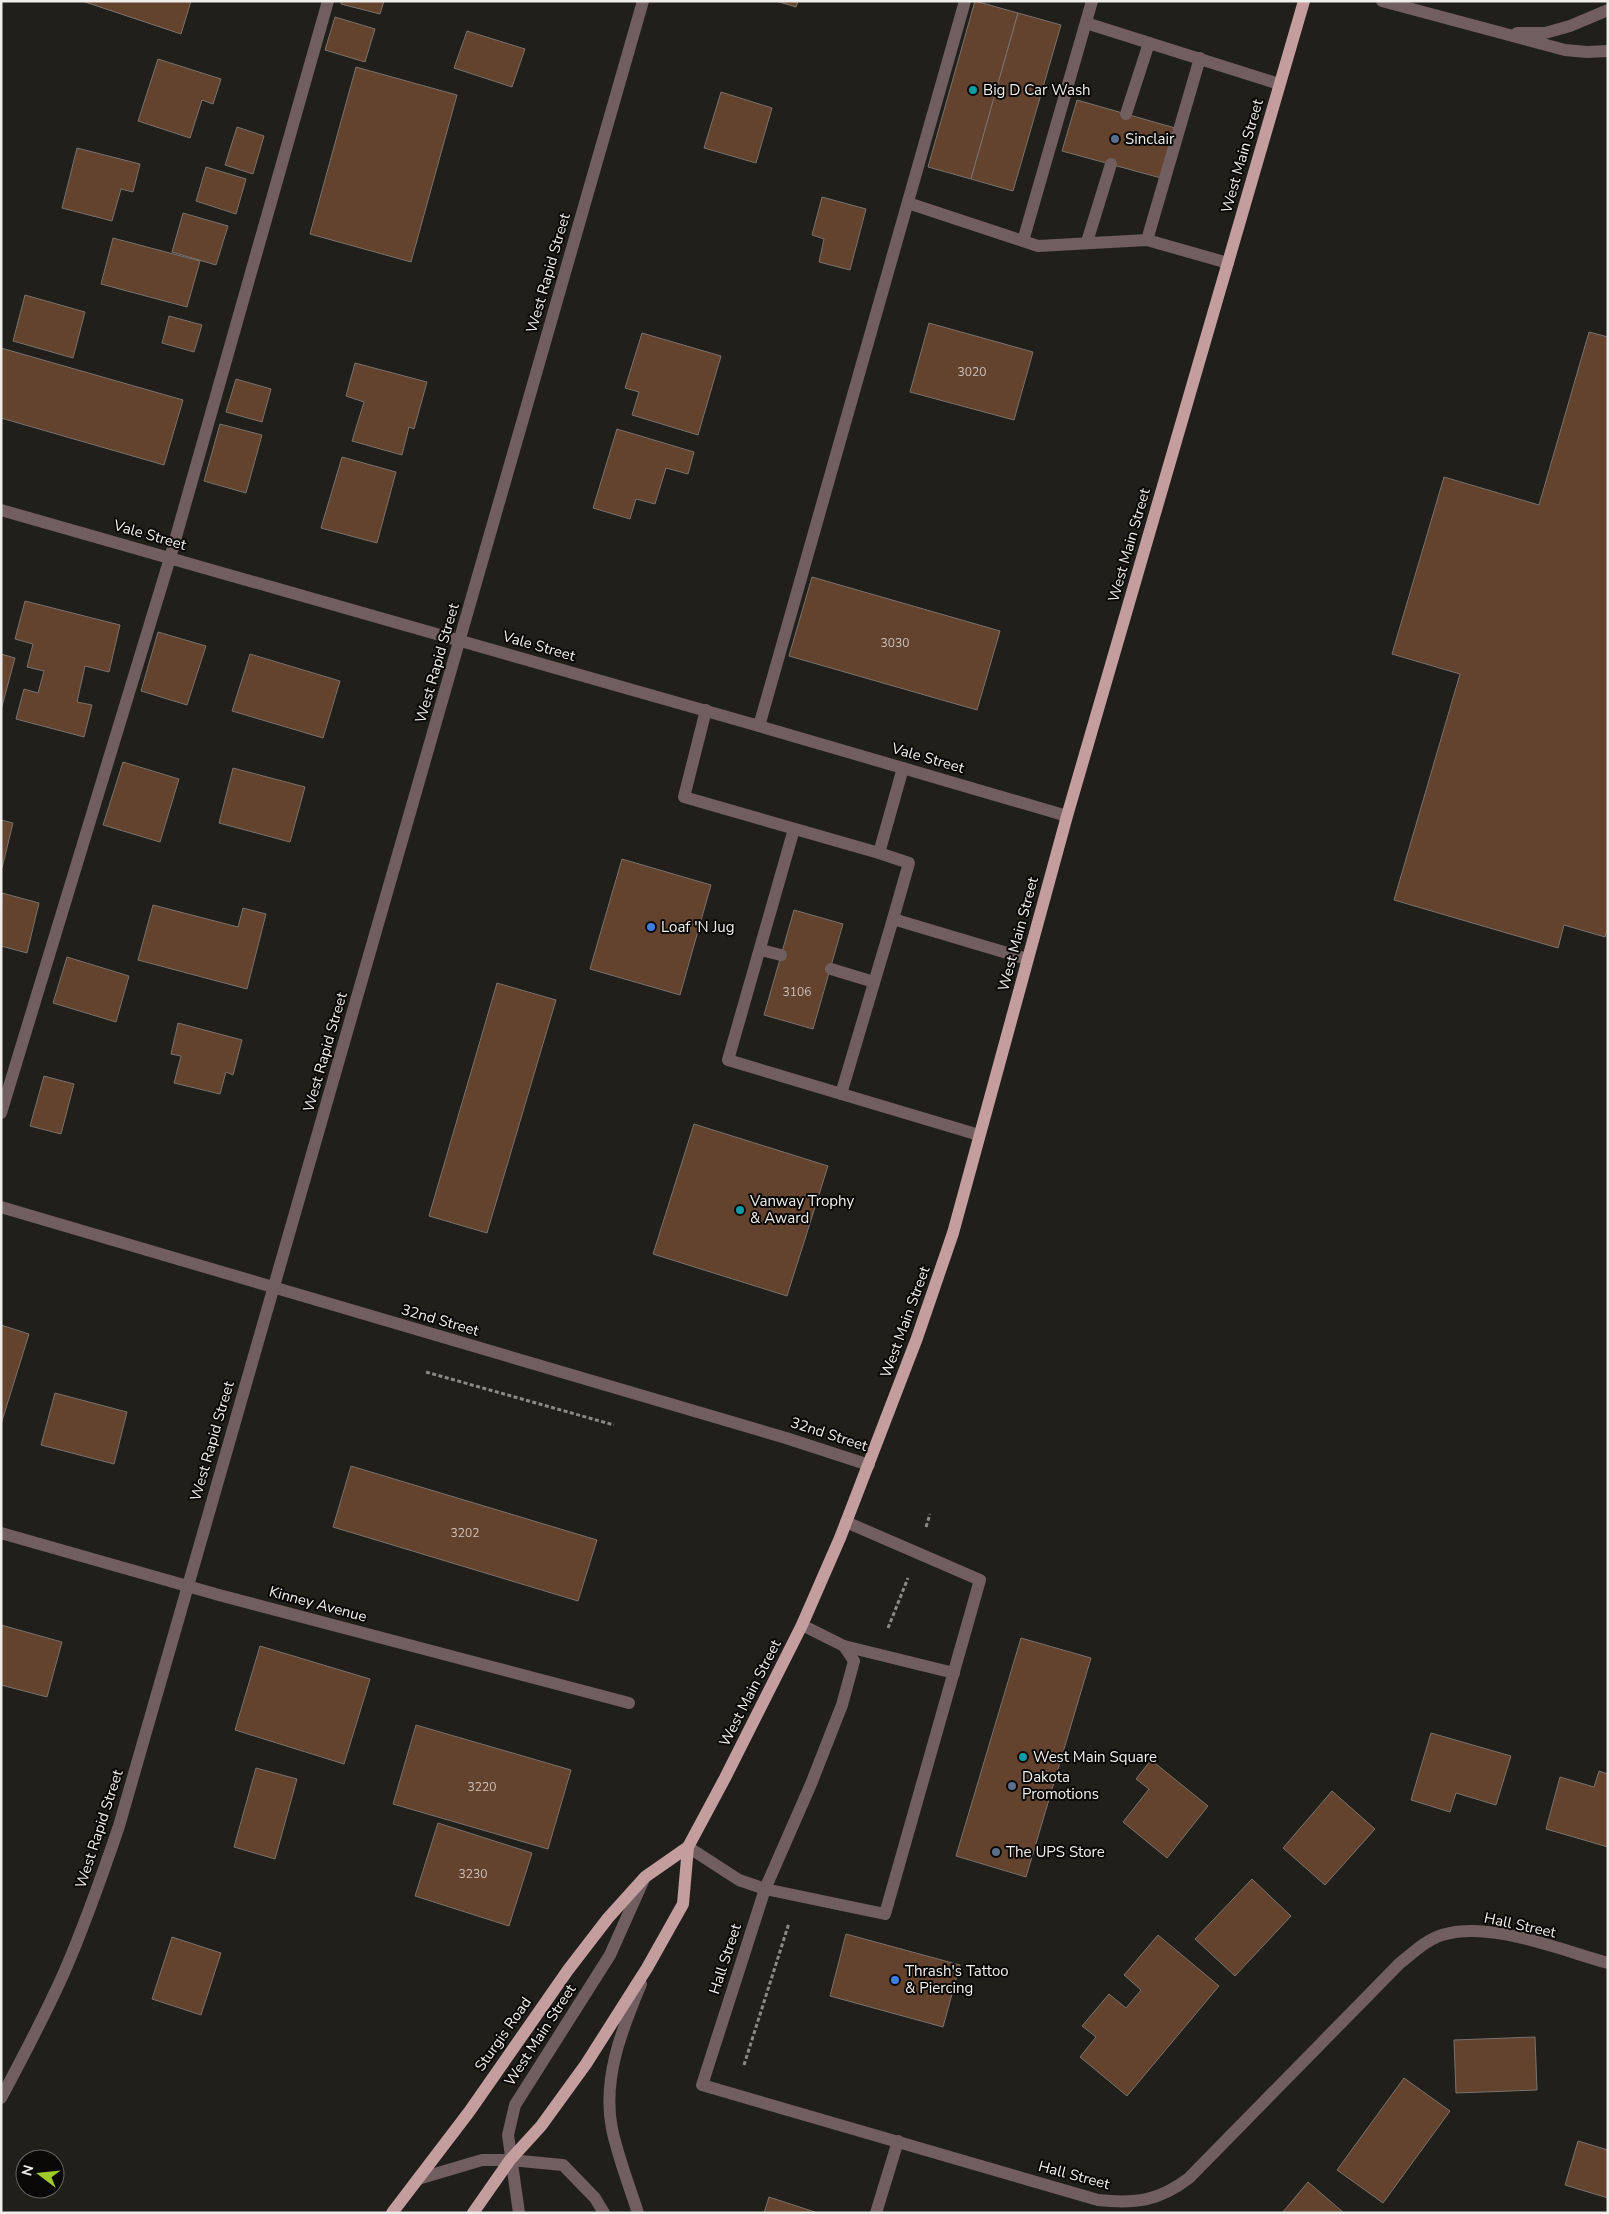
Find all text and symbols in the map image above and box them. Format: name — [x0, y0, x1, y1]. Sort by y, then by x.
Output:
place label: Big D Car Wash — [983, 80, 1091, 100]
marker: Big D Car Wash — [967, 84, 979, 96]
street label: West Main Street — [1216, 96, 1268, 215]
place label: Sinclair — [1125, 129, 1175, 149]
marker: Sinclair — [1109, 133, 1121, 145]
street label: West Rapid Street — [521, 210, 575, 335]
house number: 3020 — [958, 364, 986, 380]
street label: West Main Street — [1103, 485, 1155, 604]
street label: Vale Street — [110, 515, 189, 555]
street label: West Rapid Street — [410, 600, 464, 725]
street label: Vale Street — [499, 626, 578, 666]
house number: 3030 — [881, 635, 909, 651]
street label: Vale Street — [888, 738, 967, 778]
street label: West Main Street — [993, 874, 1043, 993]
place label: Loaf 'N Jug — [661, 917, 735, 937]
marker: Loaf 'N Jug — [645, 921, 657, 933]
house number: 3106 — [783, 984, 811, 1000]
street label: West Rapid Street — [298, 989, 352, 1114]
place label: Vanway Trophy & Award — [749, 1191, 854, 1228]
marker: Vanway Trophy & Award — [734, 1204, 746, 1216]
street label: West Main Street — [876, 1263, 935, 1381]
street label: 32nd Street — [399, 1299, 482, 1341]
street label: West Rapid Street — [185, 1378, 239, 1503]
street label: 32nd Street — [788, 1412, 871, 1456]
house number: 3202 — [451, 1525, 479, 1541]
street label: Kinney Avenue — [267, 1581, 369, 1627]
street label: West Main Street — [714, 1635, 786, 1750]
place label: West Main Square — [1033, 1747, 1157, 1767]
marker: West Main Square — [1017, 1751, 1029, 1763]
street label: West Rapid Street — [70, 1766, 128, 1891]
place label: Dakota Promotions — [1022, 1767, 1099, 1804]
house number: 3220 — [468, 1779, 496, 1795]
marker: Dakota Promotions — [1006, 1780, 1018, 1792]
place label: The UPS Store — [1006, 1842, 1105, 1862]
marker: The UPS Store — [990, 1846, 1002, 1858]
house number: 3230 — [459, 1866, 487, 1882]
street label: Hall Street — [1482, 1908, 1559, 1943]
street label: Hall Street — [704, 1920, 746, 1997]
place label: Thrash's Tattoo & Piercing — [905, 1961, 1009, 1998]
marker: Thrash's Tattoo & Piercing — [889, 1974, 901, 1986]
street label: West Main Street — [500, 1980, 581, 2090]
street label: Sturgis Road — [470, 1993, 536, 2075]
north arrow — [15, 2149, 65, 2199]
street label: Hall Street — [1036, 2156, 1113, 2194]
text: N — [17, 2163, 39, 2178]

